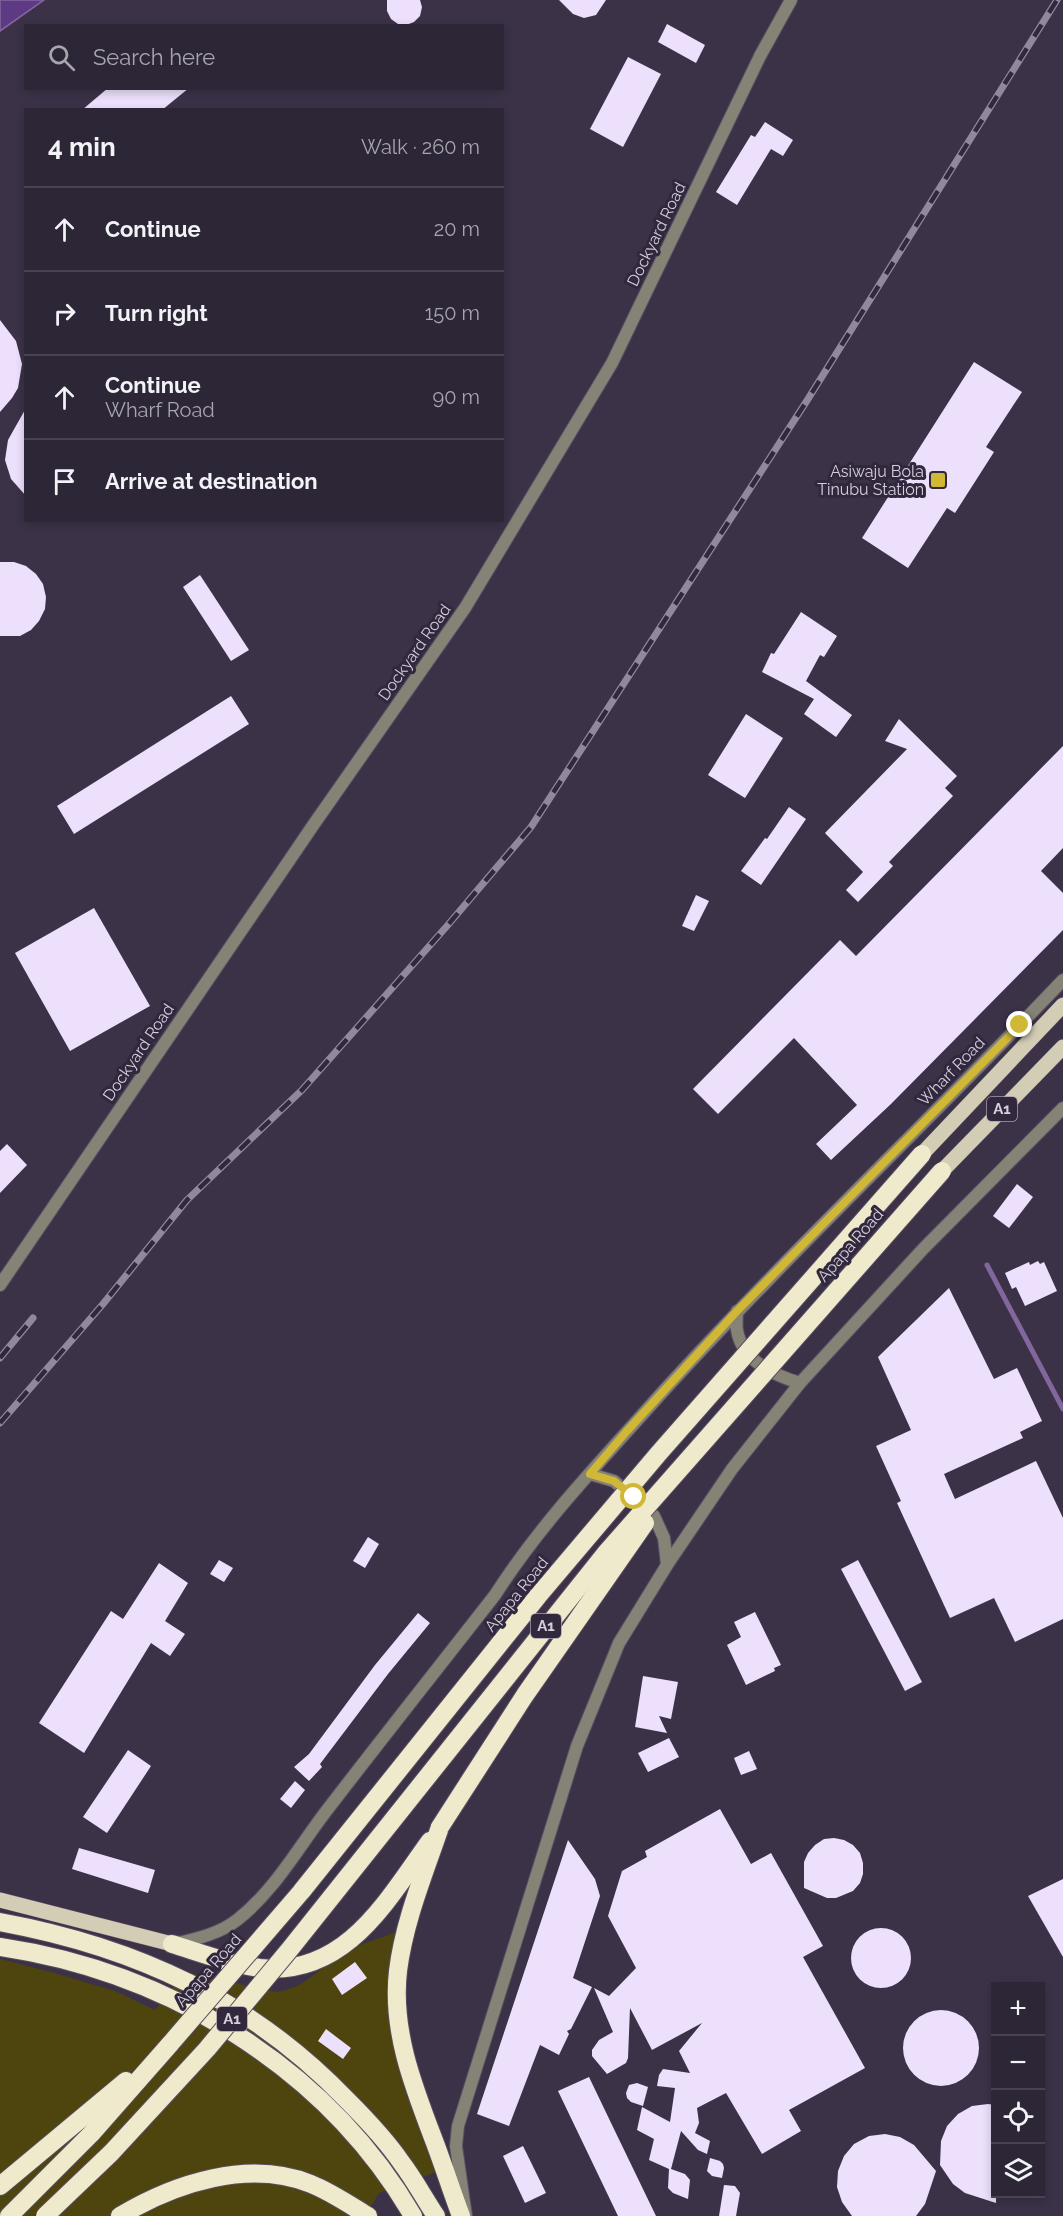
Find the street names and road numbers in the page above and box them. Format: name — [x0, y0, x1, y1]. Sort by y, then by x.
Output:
street label: Dockyard Road — [623, 179, 690, 289]
street label: Dockyard Road — [374, 600, 455, 704]
street label: Dockyard Road — [99, 1000, 178, 1105]
street label: Wharf Road — [914, 1033, 989, 1110]
road number: A1 — [987, 1097, 1017, 1121]
street label: Apapa Road — [814, 1205, 887, 1286]
street label: Apapa Road — [481, 1553, 552, 1635]
road number: A1 — [531, 1614, 561, 1638]
street label: Apapa Road — [172, 1930, 245, 2011]
road number: A1 — [217, 2007, 247, 2031]

